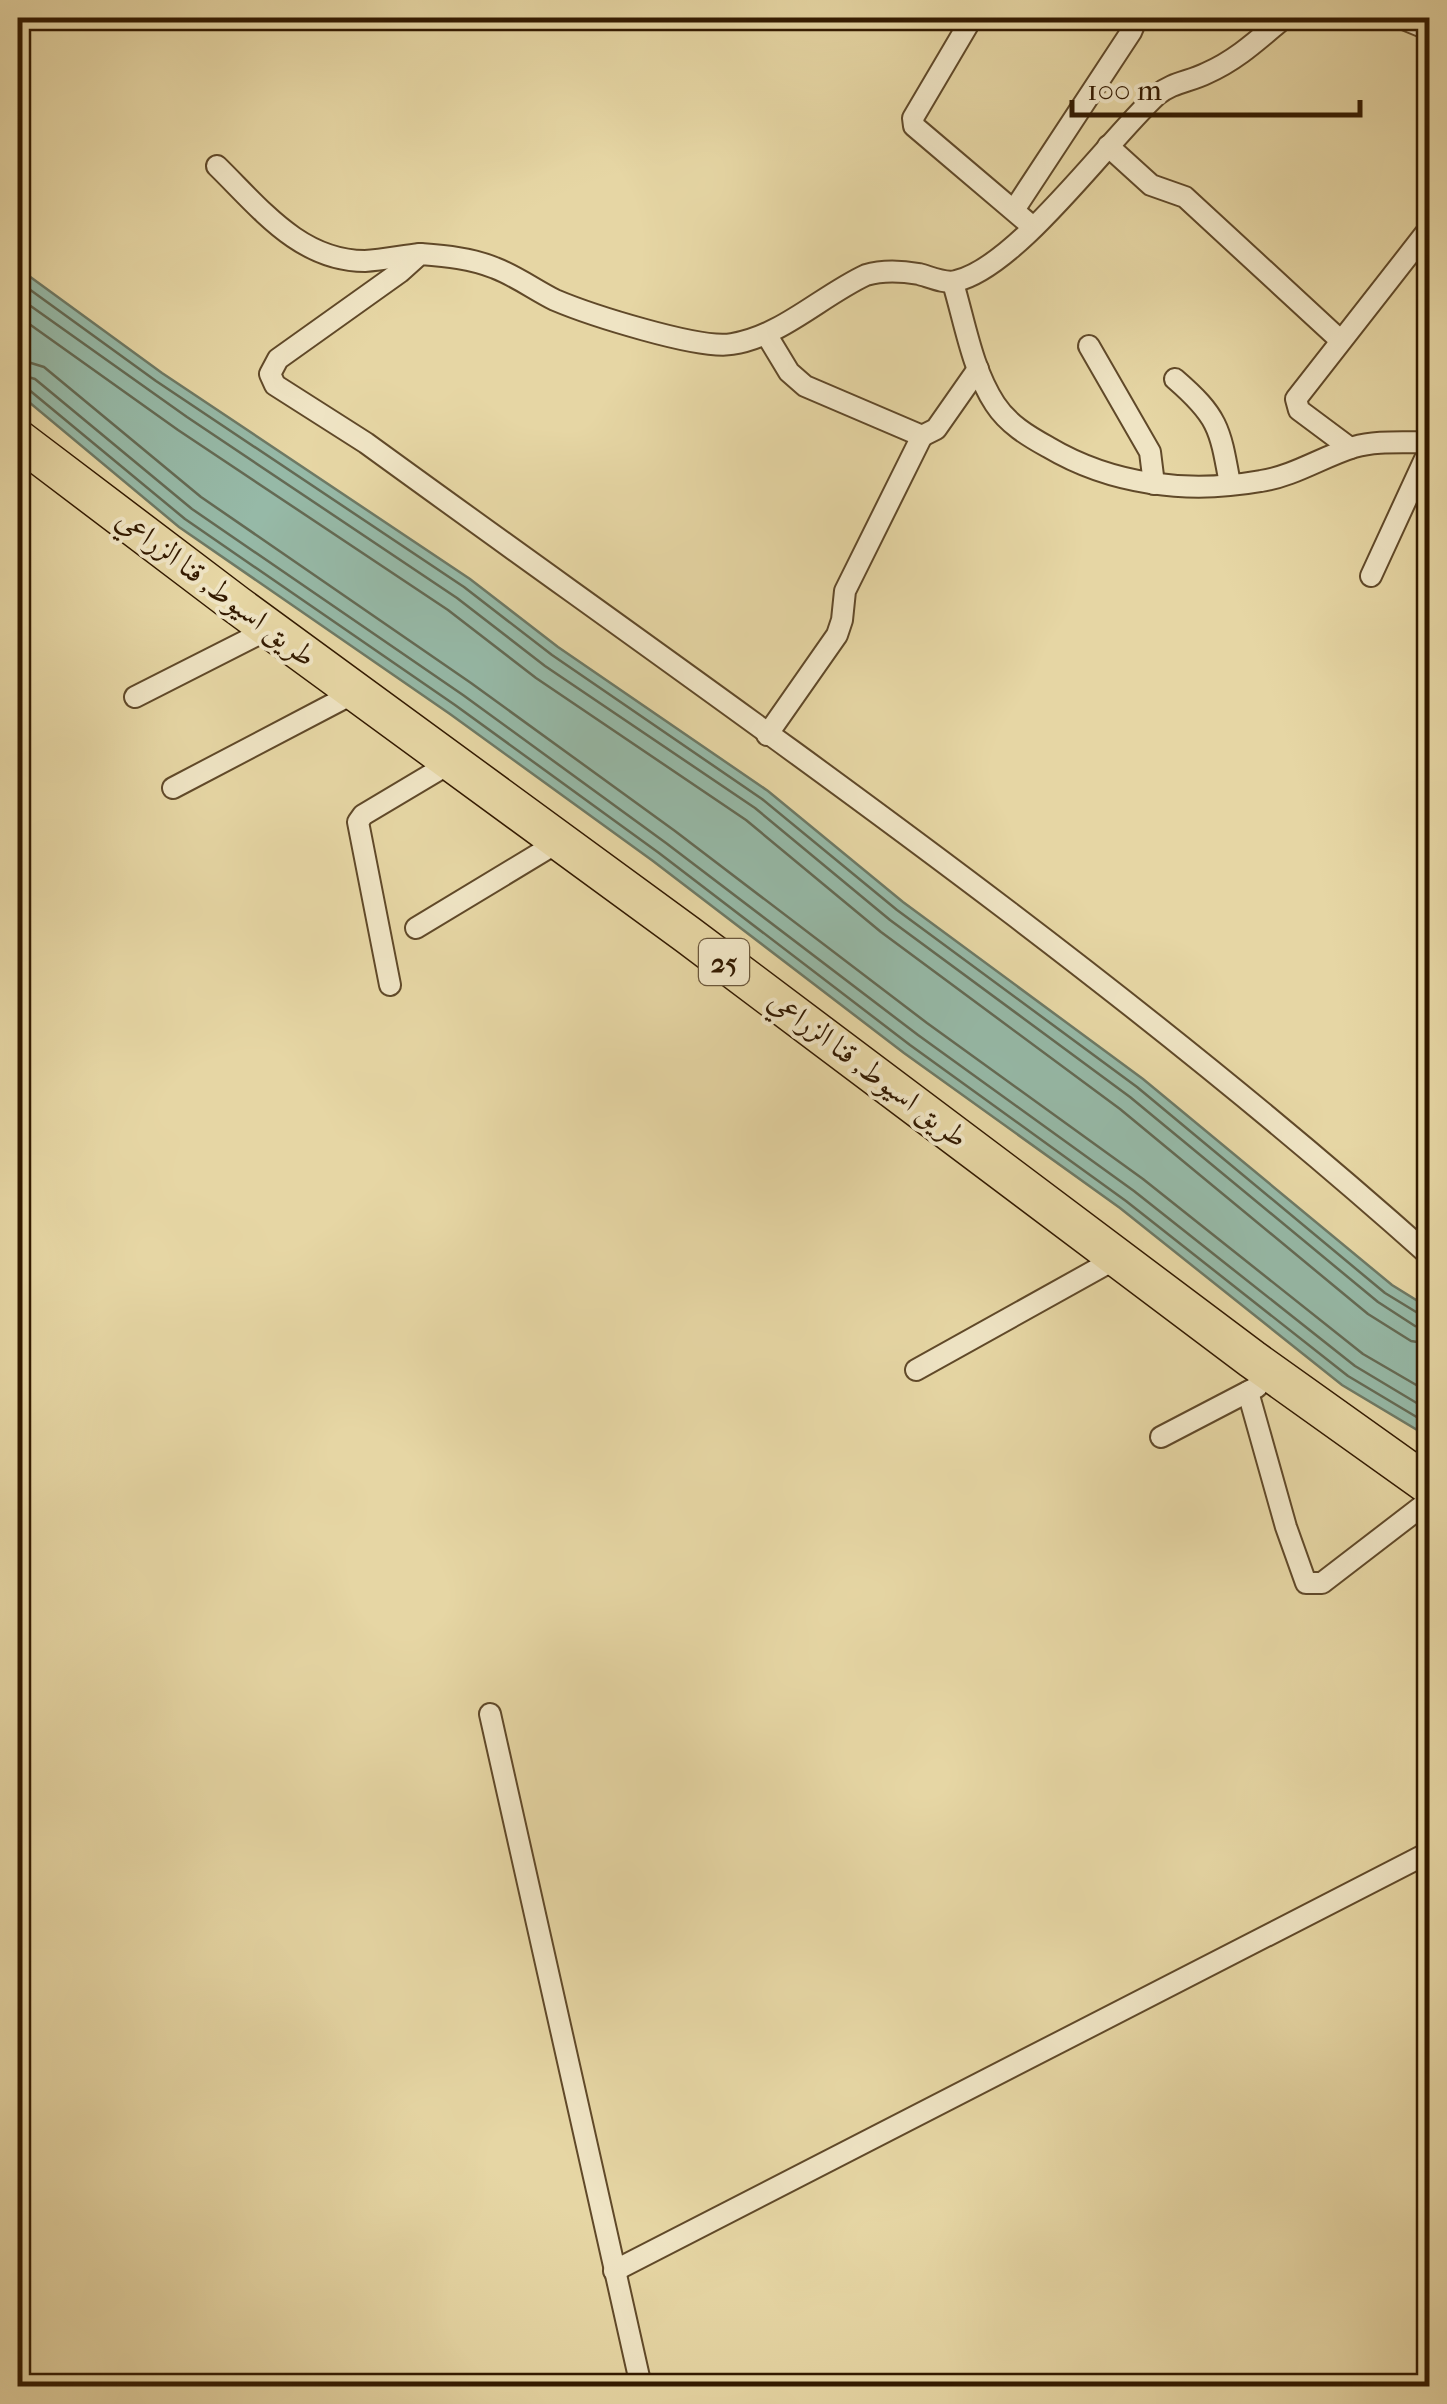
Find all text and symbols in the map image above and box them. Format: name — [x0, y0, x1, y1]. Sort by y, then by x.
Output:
scale bar — [1072, 55, 1360, 117]
text: 100 m — [1087, 73, 1162, 108]
street label: طريق اسيوط, قنا الزراعي — [106, 502, 323, 679]
road number: 25 — [699, 939, 749, 985]
street label: طريق اسيوط, قنا الزراعي — [758, 983, 975, 1160]

